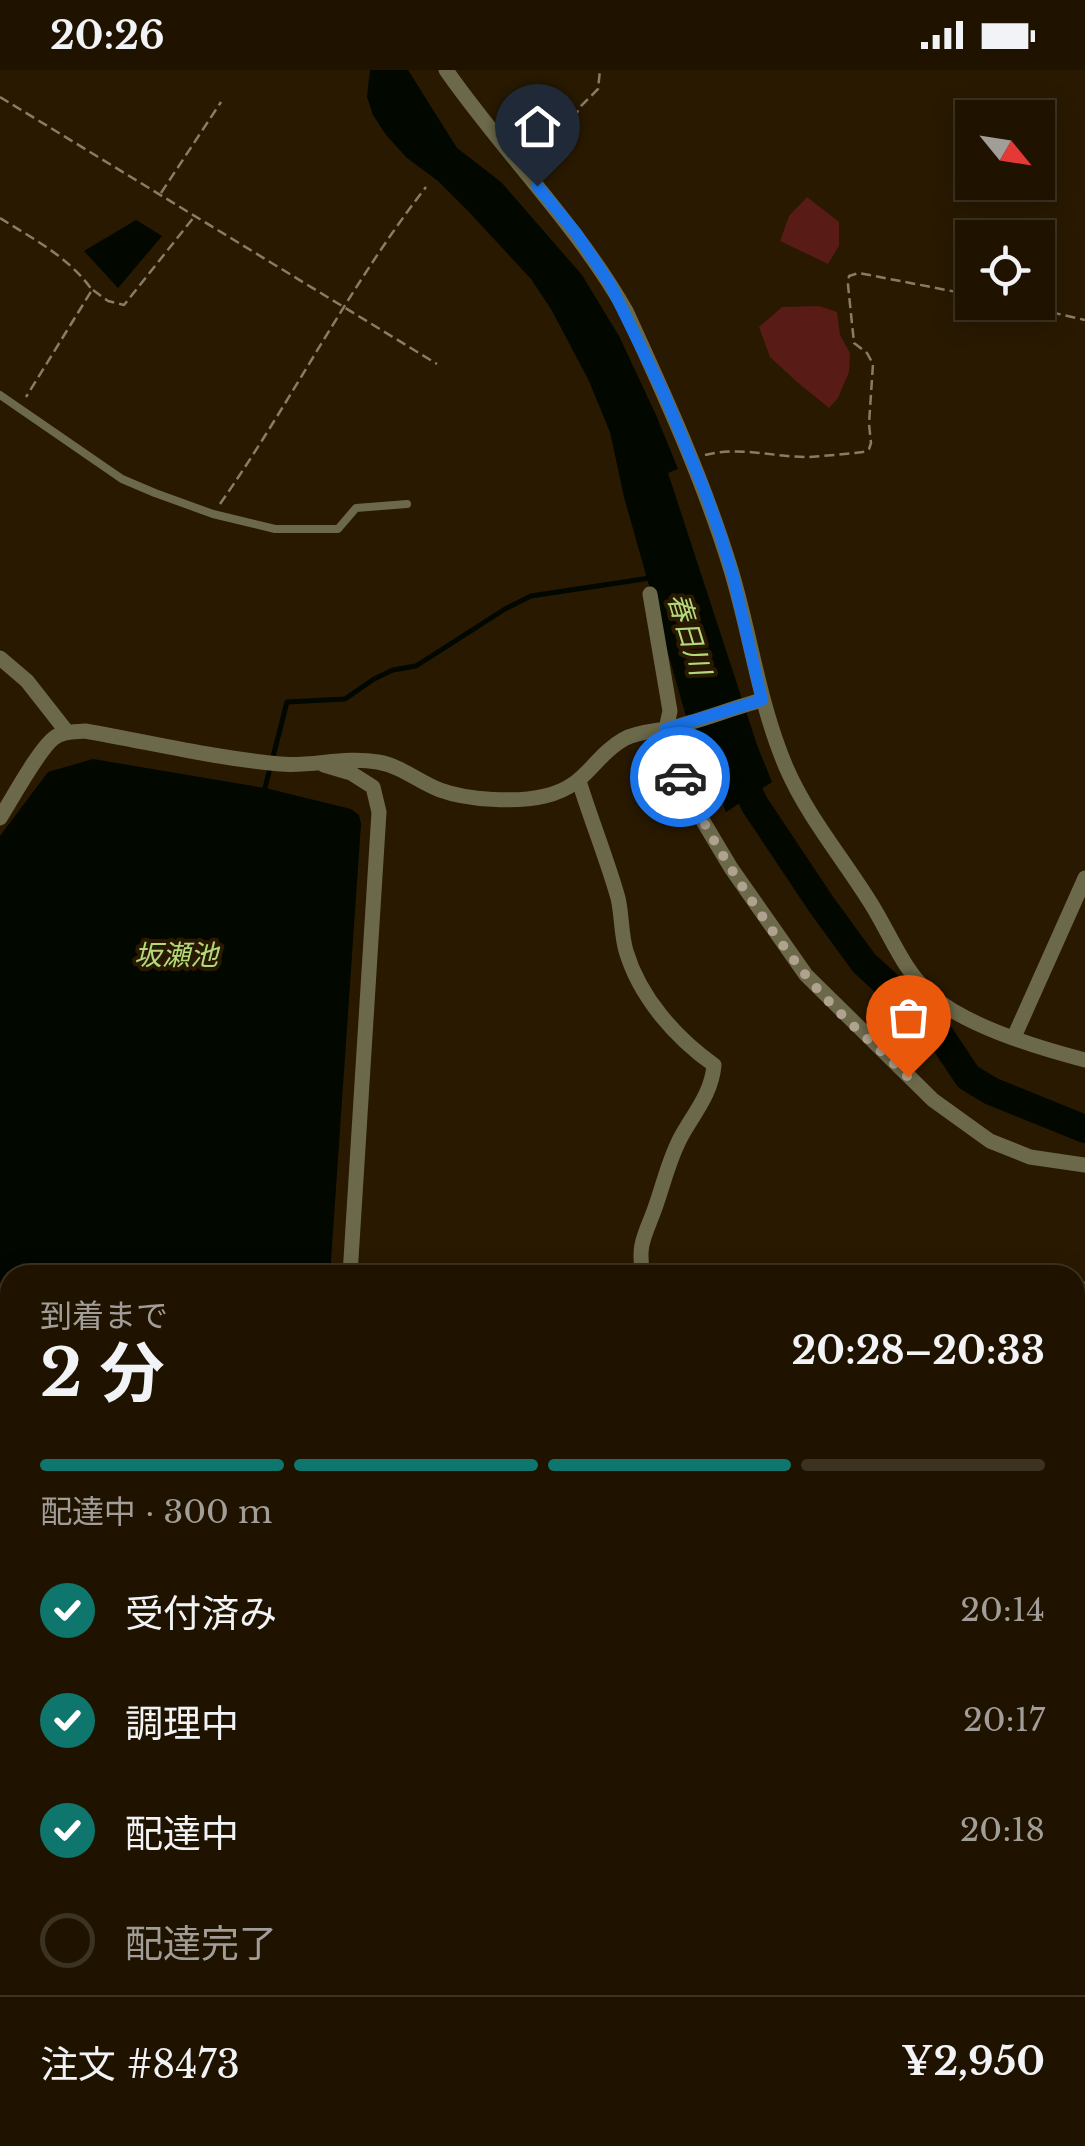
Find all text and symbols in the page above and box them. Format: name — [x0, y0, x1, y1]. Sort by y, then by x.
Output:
text: 20:26 — [50, 12, 165, 59]
pin — [495, 84, 580, 187]
icon: home — [510, 99, 565, 154]
north arrow — [955, 100, 1055, 200]
map controls — [955, 100, 1055, 320]
button: locate — [955, 220, 1055, 320]
water label: 春日川 — [660, 589, 719, 682]
courier — [630, 727, 730, 827]
icon: car — [653, 750, 708, 805]
water label: 坂瀬池 — [134, 938, 221, 973]
pin — [866, 975, 951, 1078]
icon: bag — [881, 990, 936, 1045]
text: 到着まで — [40, 1296, 168, 1336]
text: 20:28–20:33 — [792, 1327, 1045, 1374]
text: 2 分 — [40, 1333, 165, 1414]
text: 配達中 · 300 m — [40, 1492, 272, 1532]
icon: check — [40, 1583, 95, 1638]
text: 受付済み — [125, 1590, 277, 1637]
text: 20:14 — [960, 1590, 1045, 1630]
icon: check — [40, 1693, 95, 1748]
text: 調理中 — [125, 1700, 239, 1747]
text: 20:17 — [963, 1700, 1045, 1740]
icon: check — [40, 1803, 95, 1858]
text: 配達中 — [125, 1810, 239, 1857]
text: 20:18 — [960, 1810, 1045, 1850]
text: 配達完了 — [125, 1920, 277, 1967]
text: ¥2,950 — [901, 2038, 1045, 2085]
text: 注文 #8473 — [40, 2041, 240, 2088]

